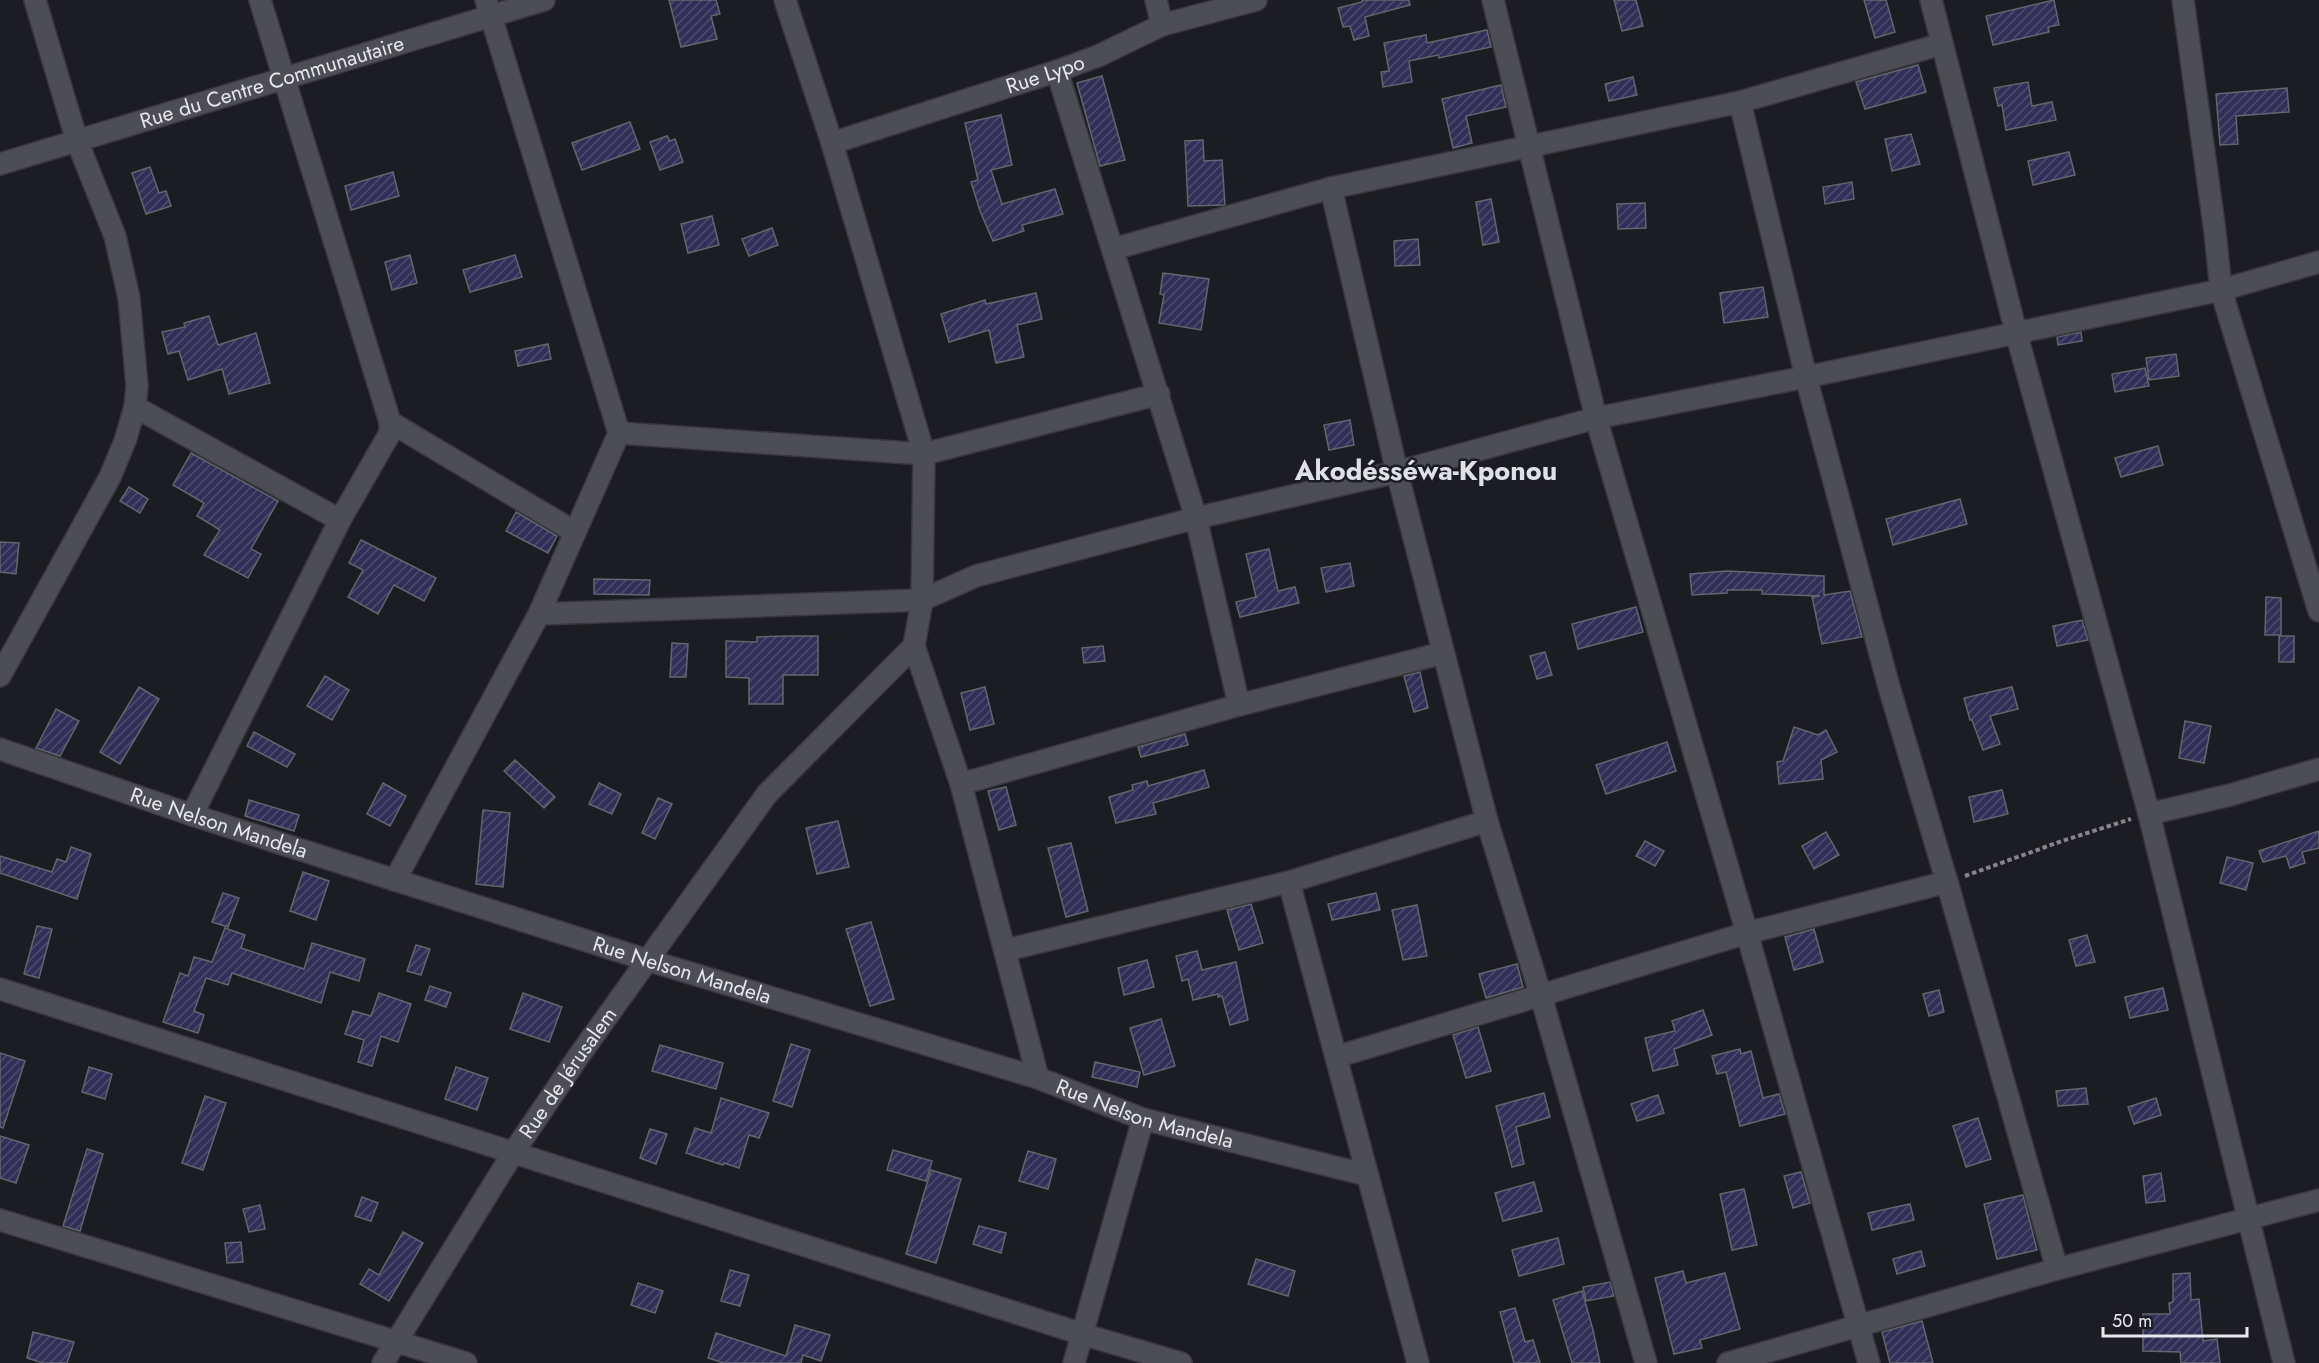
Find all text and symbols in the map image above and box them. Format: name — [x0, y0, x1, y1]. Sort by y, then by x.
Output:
street label: Rue du Centre Communautaire — [136, 28, 408, 136]
street label: Rue Lypo — [1002, 47, 1089, 101]
district label: Akodésséwa-Kponou — [1294, 451, 1557, 490]
street label: Rue Nelson Mandela — [126, 780, 311, 866]
street label: Rue Nelson Mandela — [589, 929, 775, 1012]
street label: Rue de Jérusalem — [512, 1001, 624, 1145]
street label: Rue Nelson Mandela — [1052, 1071, 1237, 1156]
scale bar — [2103, 1300, 2247, 1338]
text: 50 m — [2112, 1308, 2152, 1334]

